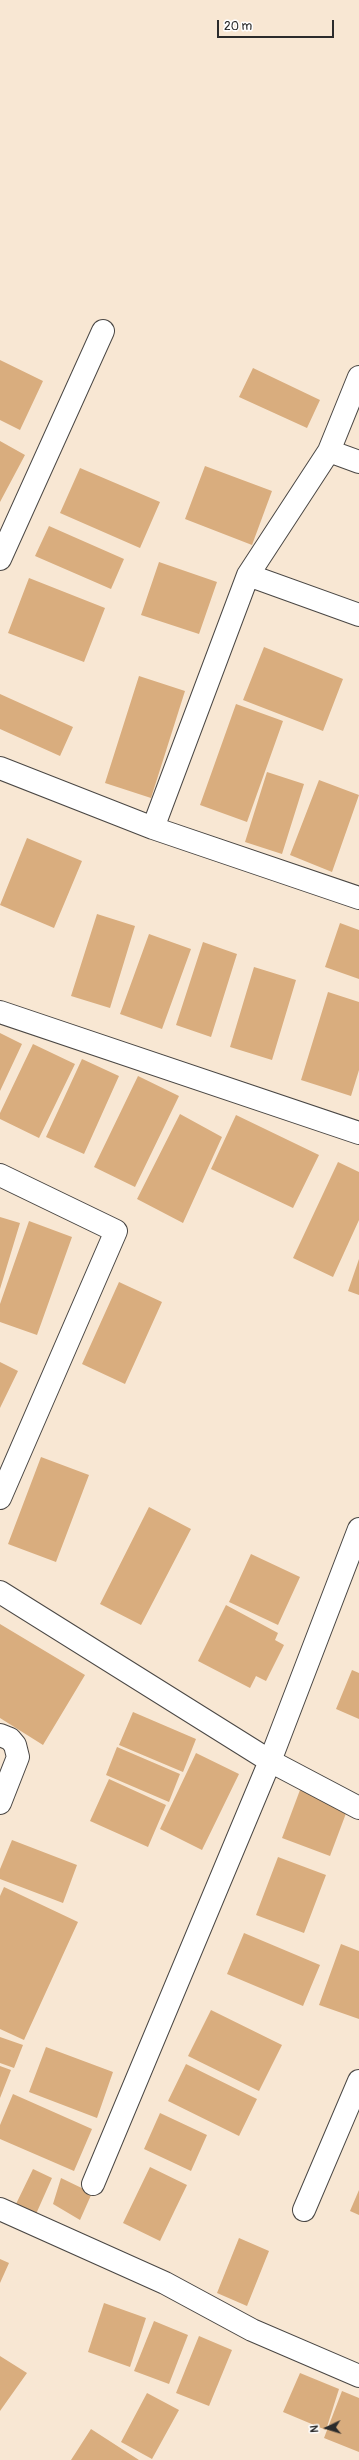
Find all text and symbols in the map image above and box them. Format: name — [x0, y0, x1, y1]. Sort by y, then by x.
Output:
scale bar — [219, 12, 336, 38]
text: 20 m — [224, 19, 252, 34]
north arrow — [307, 2408, 347, 2448]
text: N — [308, 2425, 321, 2433]

